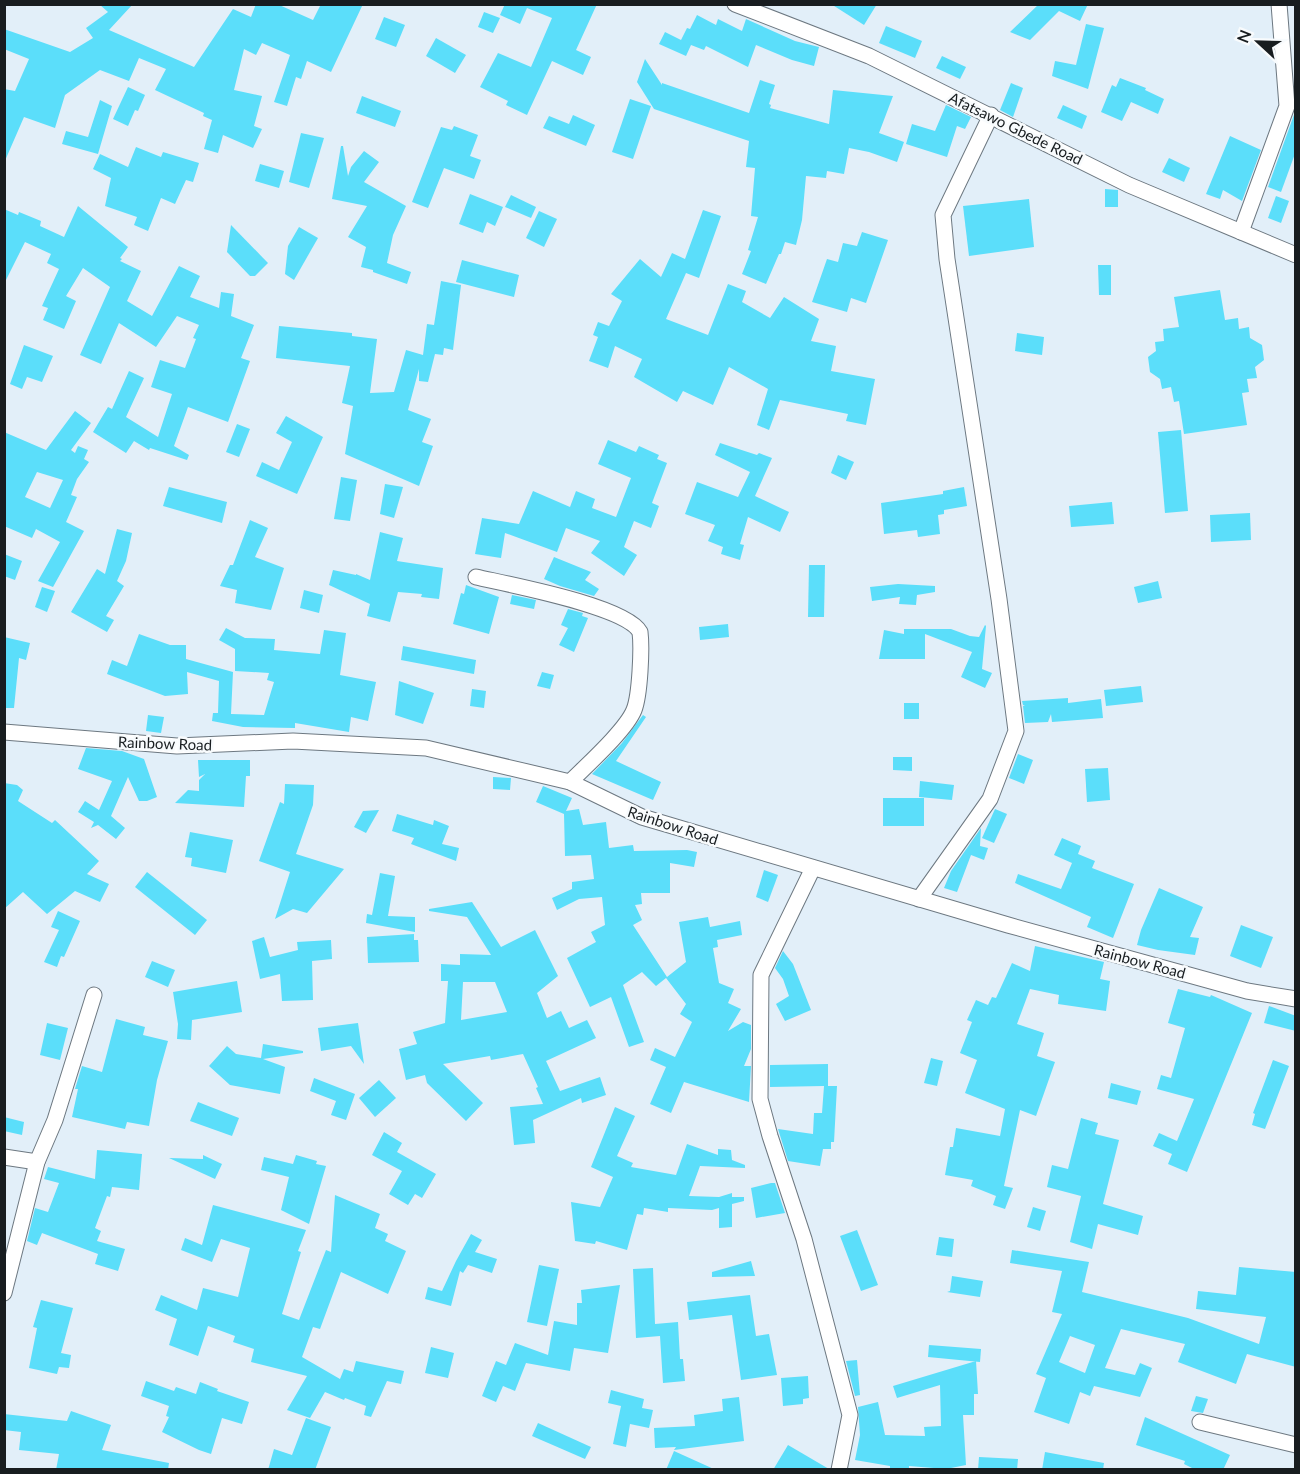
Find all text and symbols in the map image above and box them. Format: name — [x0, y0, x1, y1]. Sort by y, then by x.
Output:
north arrow — [1228, 12, 1288, 72]
text: N — [1233, 27, 1255, 45]
street label: Afatsawo Gbede Road — [946, 88, 1086, 168]
street label: Rainbow Road — [118, 732, 212, 754]
street label: Rainbow Road — [625, 802, 721, 848]
street label: Rainbow Road — [1092, 940, 1188, 982]

